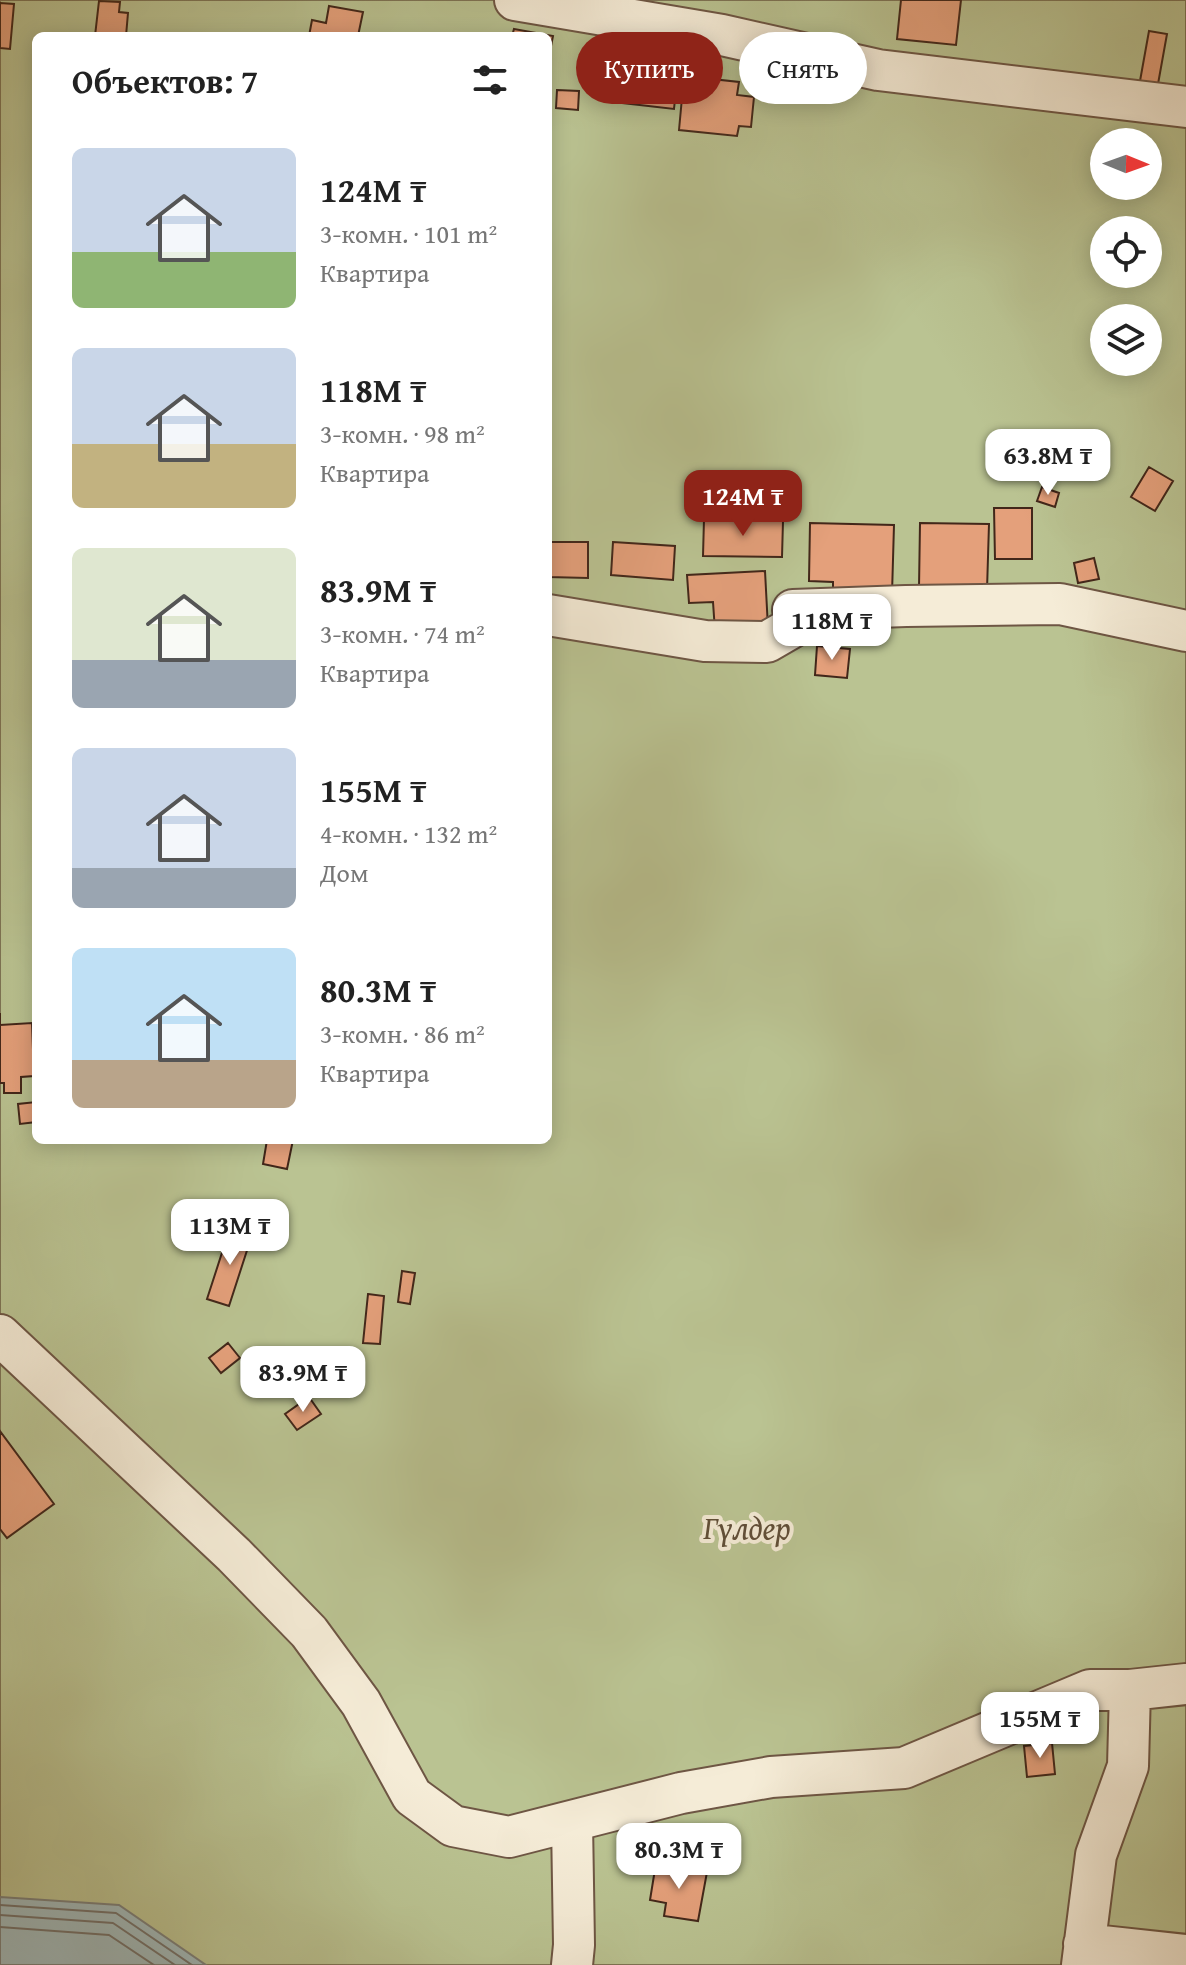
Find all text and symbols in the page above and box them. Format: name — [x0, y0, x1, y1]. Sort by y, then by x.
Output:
chip: Купить — [576, 32, 723, 104]
chip: Снять — [739, 32, 867, 104]
text: Объектов: 7 — [72, 56, 258, 105]
icon: filters — [468, 58, 512, 102]
north arrow — [1090, 128, 1162, 200]
map controls — [1090, 128, 1162, 376]
text: 124M ₸ — [320, 165, 427, 214]
icon: home — [136, 180, 232, 276]
text: 3-комн. · 101 m² — [320, 214, 497, 253]
button: locate — [1090, 216, 1162, 288]
text: Квартира — [320, 253, 429, 292]
button: layers — [1090, 304, 1162, 376]
text: 118M ₸ — [320, 365, 427, 414]
icon: home — [136, 380, 232, 476]
text: 3-комн. · 98 m² — [320, 414, 485, 453]
pin: 63.8M ₸ — [974, 429, 1122, 497]
text: 63.8M ₸ — [1003, 435, 1093, 474]
text: Квартира — [320, 453, 429, 492]
pin: 124M ₸ — [678, 470, 808, 538]
text: 124M ₸ — [702, 476, 784, 515]
text: 83.9M ₸ — [320, 565, 437, 614]
icon: home — [136, 580, 232, 676]
pin: 118M ₸ — [767, 594, 897, 662]
text: 118M ₸ — [791, 600, 873, 639]
text: 3-комн. · 74 m² — [320, 614, 485, 653]
text: Квартира — [320, 653, 429, 692]
text: 155M ₸ — [320, 765, 427, 814]
icon: home — [136, 780, 232, 876]
text: 4-комн. · 132 m² — [320, 814, 497, 853]
text: Дом — [320, 853, 368, 892]
text: 80.3M ₸ — [320, 965, 437, 1014]
icon: home — [136, 980, 232, 1076]
text: 3-комн. · 86 m² — [320, 1014, 485, 1053]
text: Квартира — [320, 1053, 429, 1092]
pin: 113M ₸ — [165, 1199, 295, 1267]
text: 113M ₸ — [189, 1205, 271, 1244]
pin: 83.9M ₸ — [229, 1346, 377, 1414]
text: 83.9M ₸ — [258, 1352, 348, 1391]
park label: Гүлдер — [702, 1504, 791, 1551]
pin: 155M ₸ — [975, 1692, 1105, 1760]
text: 155M ₸ — [999, 1698, 1081, 1737]
pin: 80.3M ₸ — [605, 1823, 753, 1891]
text: 80.3M ₸ — [634, 1829, 724, 1868]

